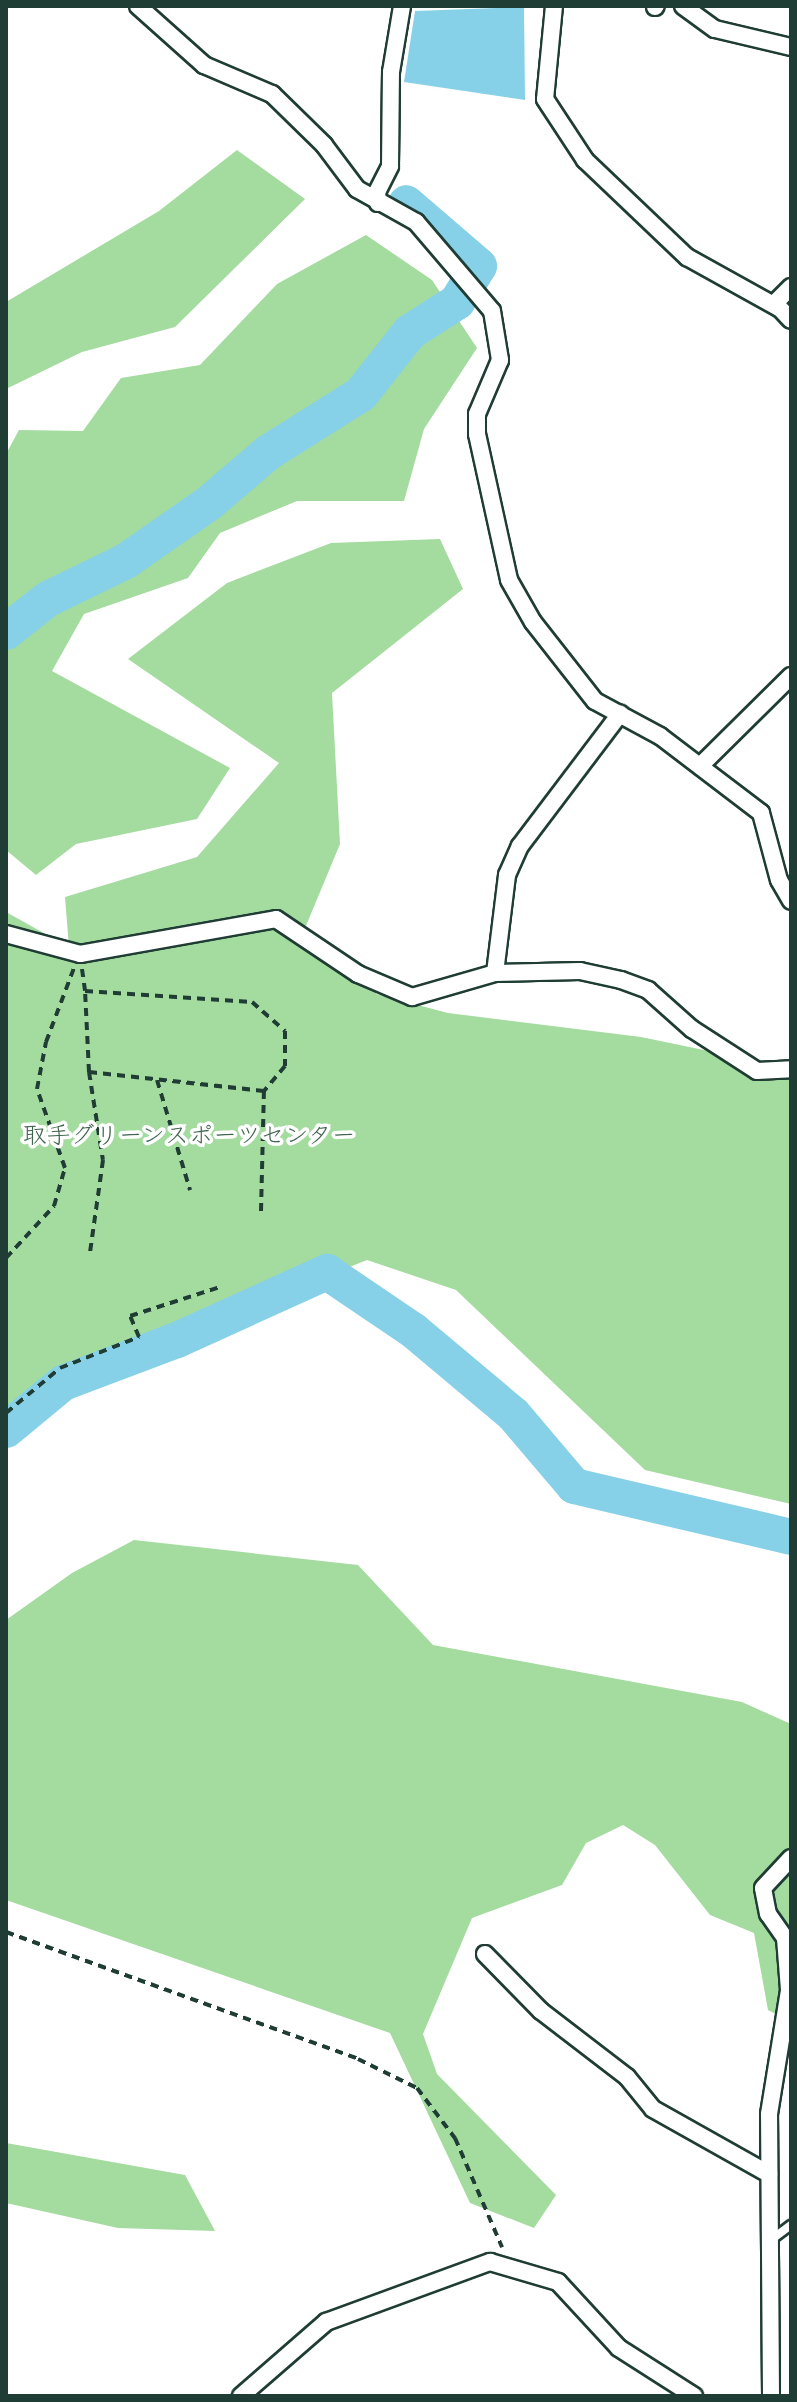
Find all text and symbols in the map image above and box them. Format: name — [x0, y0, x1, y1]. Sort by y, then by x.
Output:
park label: 取手グリーンスポーツセンター — [21, 1121, 357, 1149]

